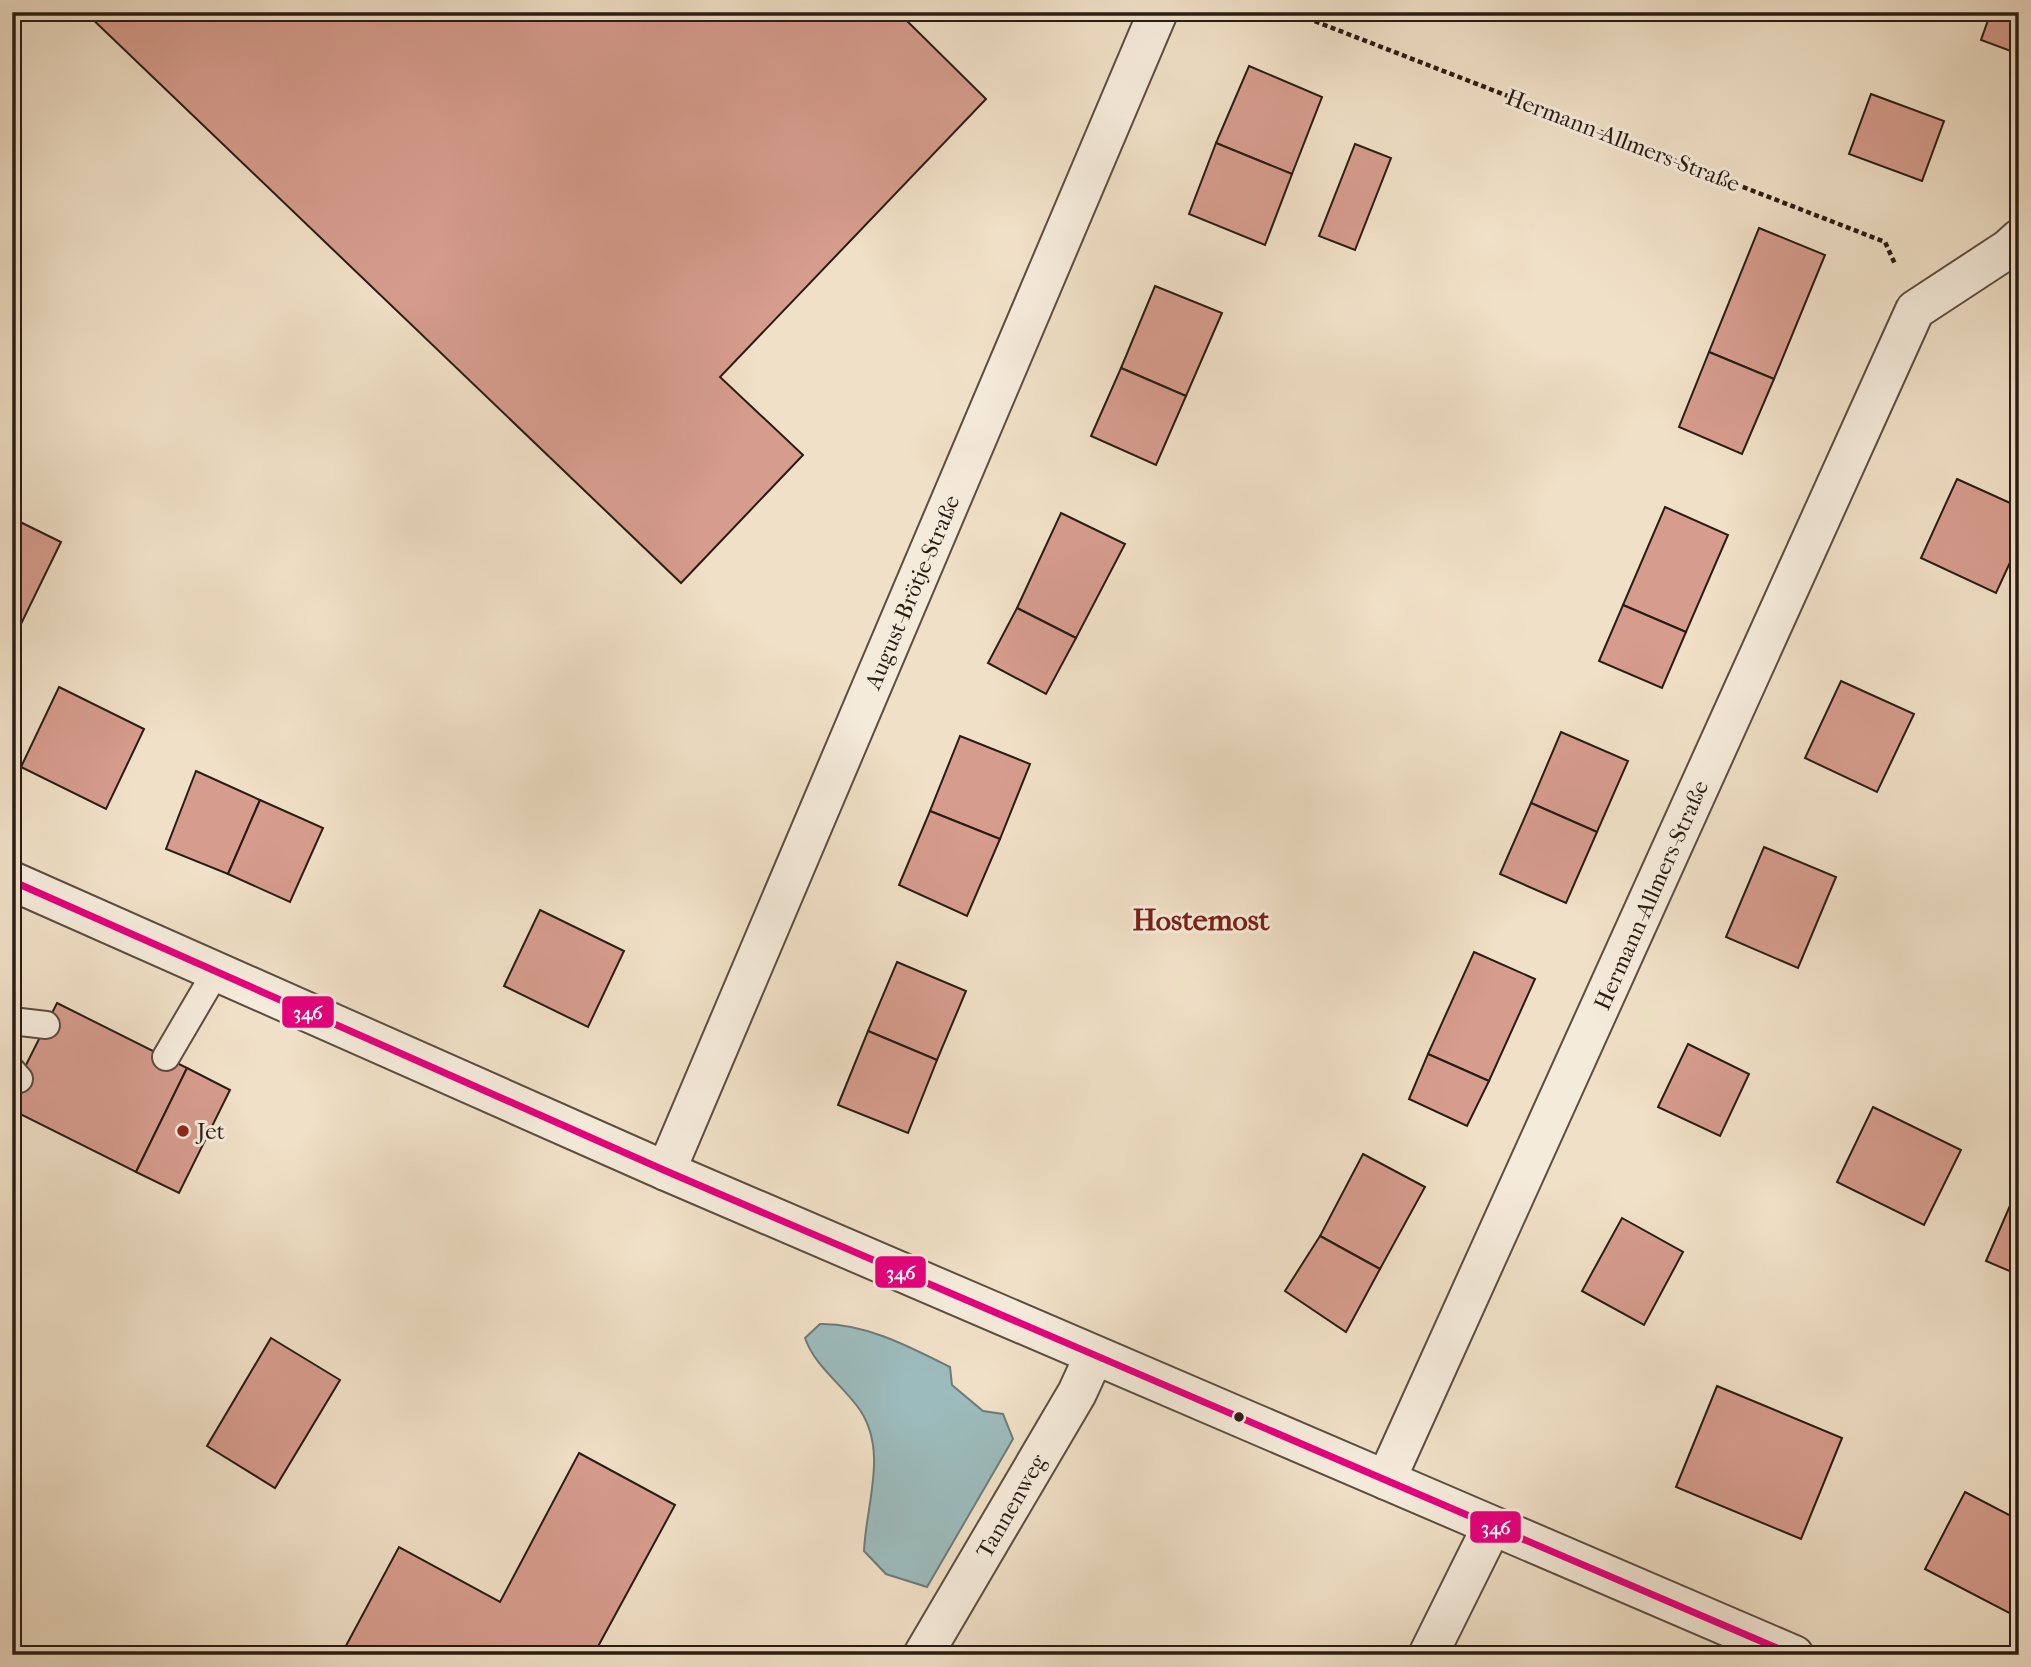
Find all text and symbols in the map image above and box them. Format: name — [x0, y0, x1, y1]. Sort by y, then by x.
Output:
street label: Hermann-Allmers-Straße — [1502, 83, 1744, 198]
street label: August-Brötje-Straße — [859, 491, 966, 694]
street label: Hermann-Allmers-Straße — [1589, 776, 1714, 1014]
district label: Hostemost — [1132, 903, 1270, 938]
line badge: 346 — [281, 995, 335, 1029]
text: 346 — [293, 1002, 323, 1024]
place label: Jet — [195, 1118, 225, 1145]
marker: Jet — [175, 1123, 191, 1139]
line badge: 346 — [874, 1255, 927, 1289]
text: 346 — [886, 1262, 916, 1284]
unlabelled marker — [1232, 1410, 1246, 1424]
street label: Tannenweg — [971, 1449, 1052, 1563]
line badge: 346 — [1469, 1510, 1522, 1544]
text: 346 — [1481, 1517, 1511, 1539]

